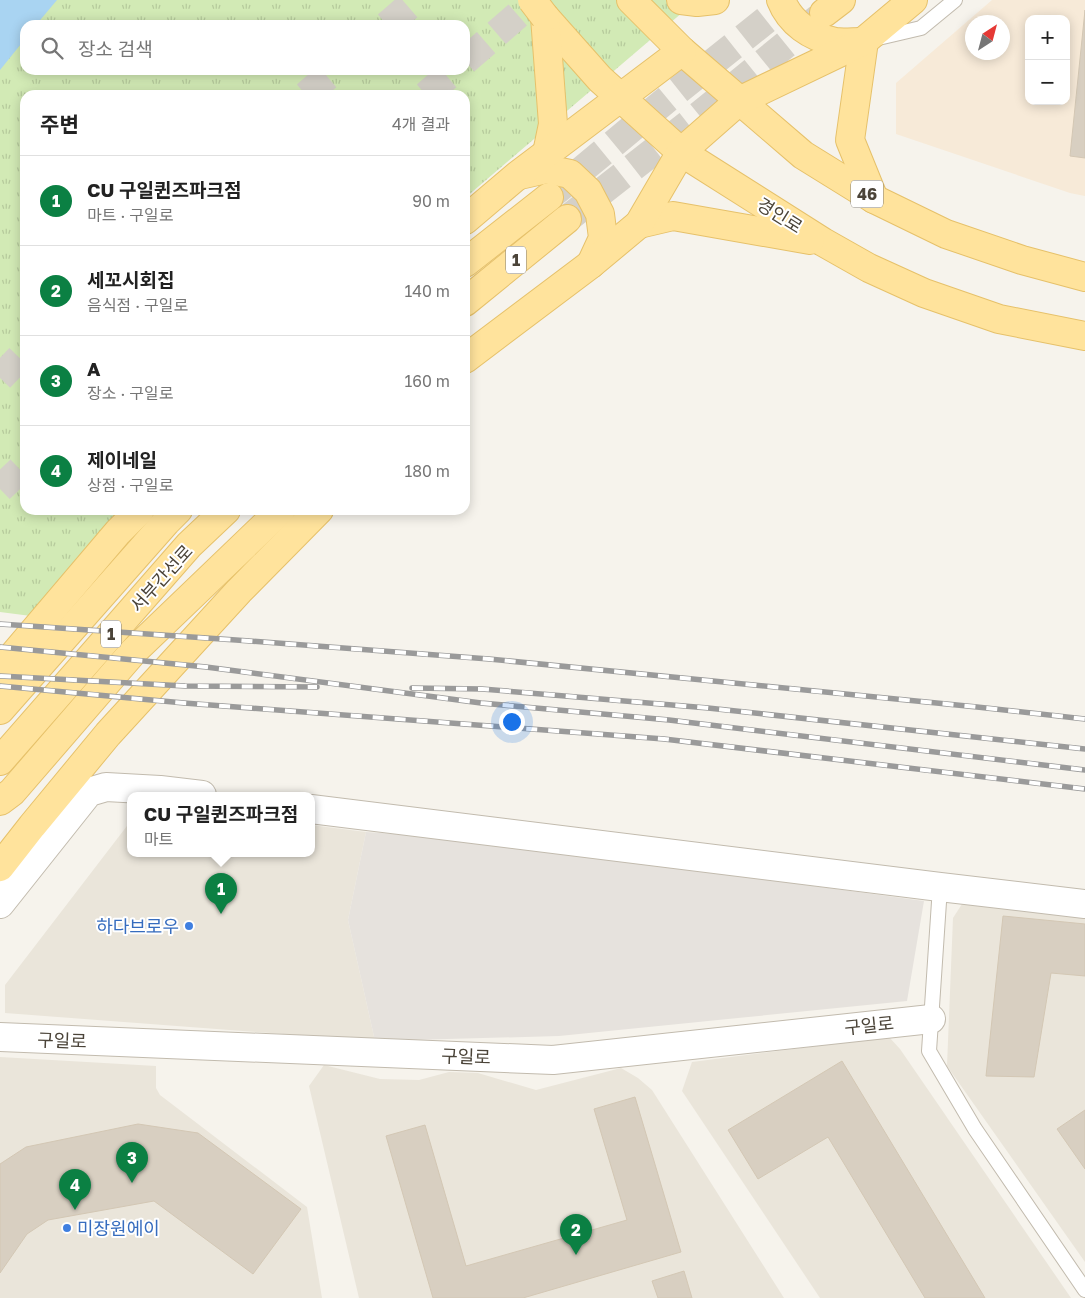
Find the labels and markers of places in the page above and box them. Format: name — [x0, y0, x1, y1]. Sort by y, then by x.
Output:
pin: 1 — [205, 873, 237, 914]
place label: 하다브로우 — [96, 915, 179, 937]
marker: 하다브로우 — [183, 920, 195, 932]
pin: 3 — [116, 1142, 148, 1183]
pin: 4 — [59, 1169, 91, 1210]
pin: 2 — [560, 1214, 592, 1255]
place label: 미장원에이 — [77, 1217, 160, 1239]
marker: 미장원에이 — [61, 1222, 73, 1234]

